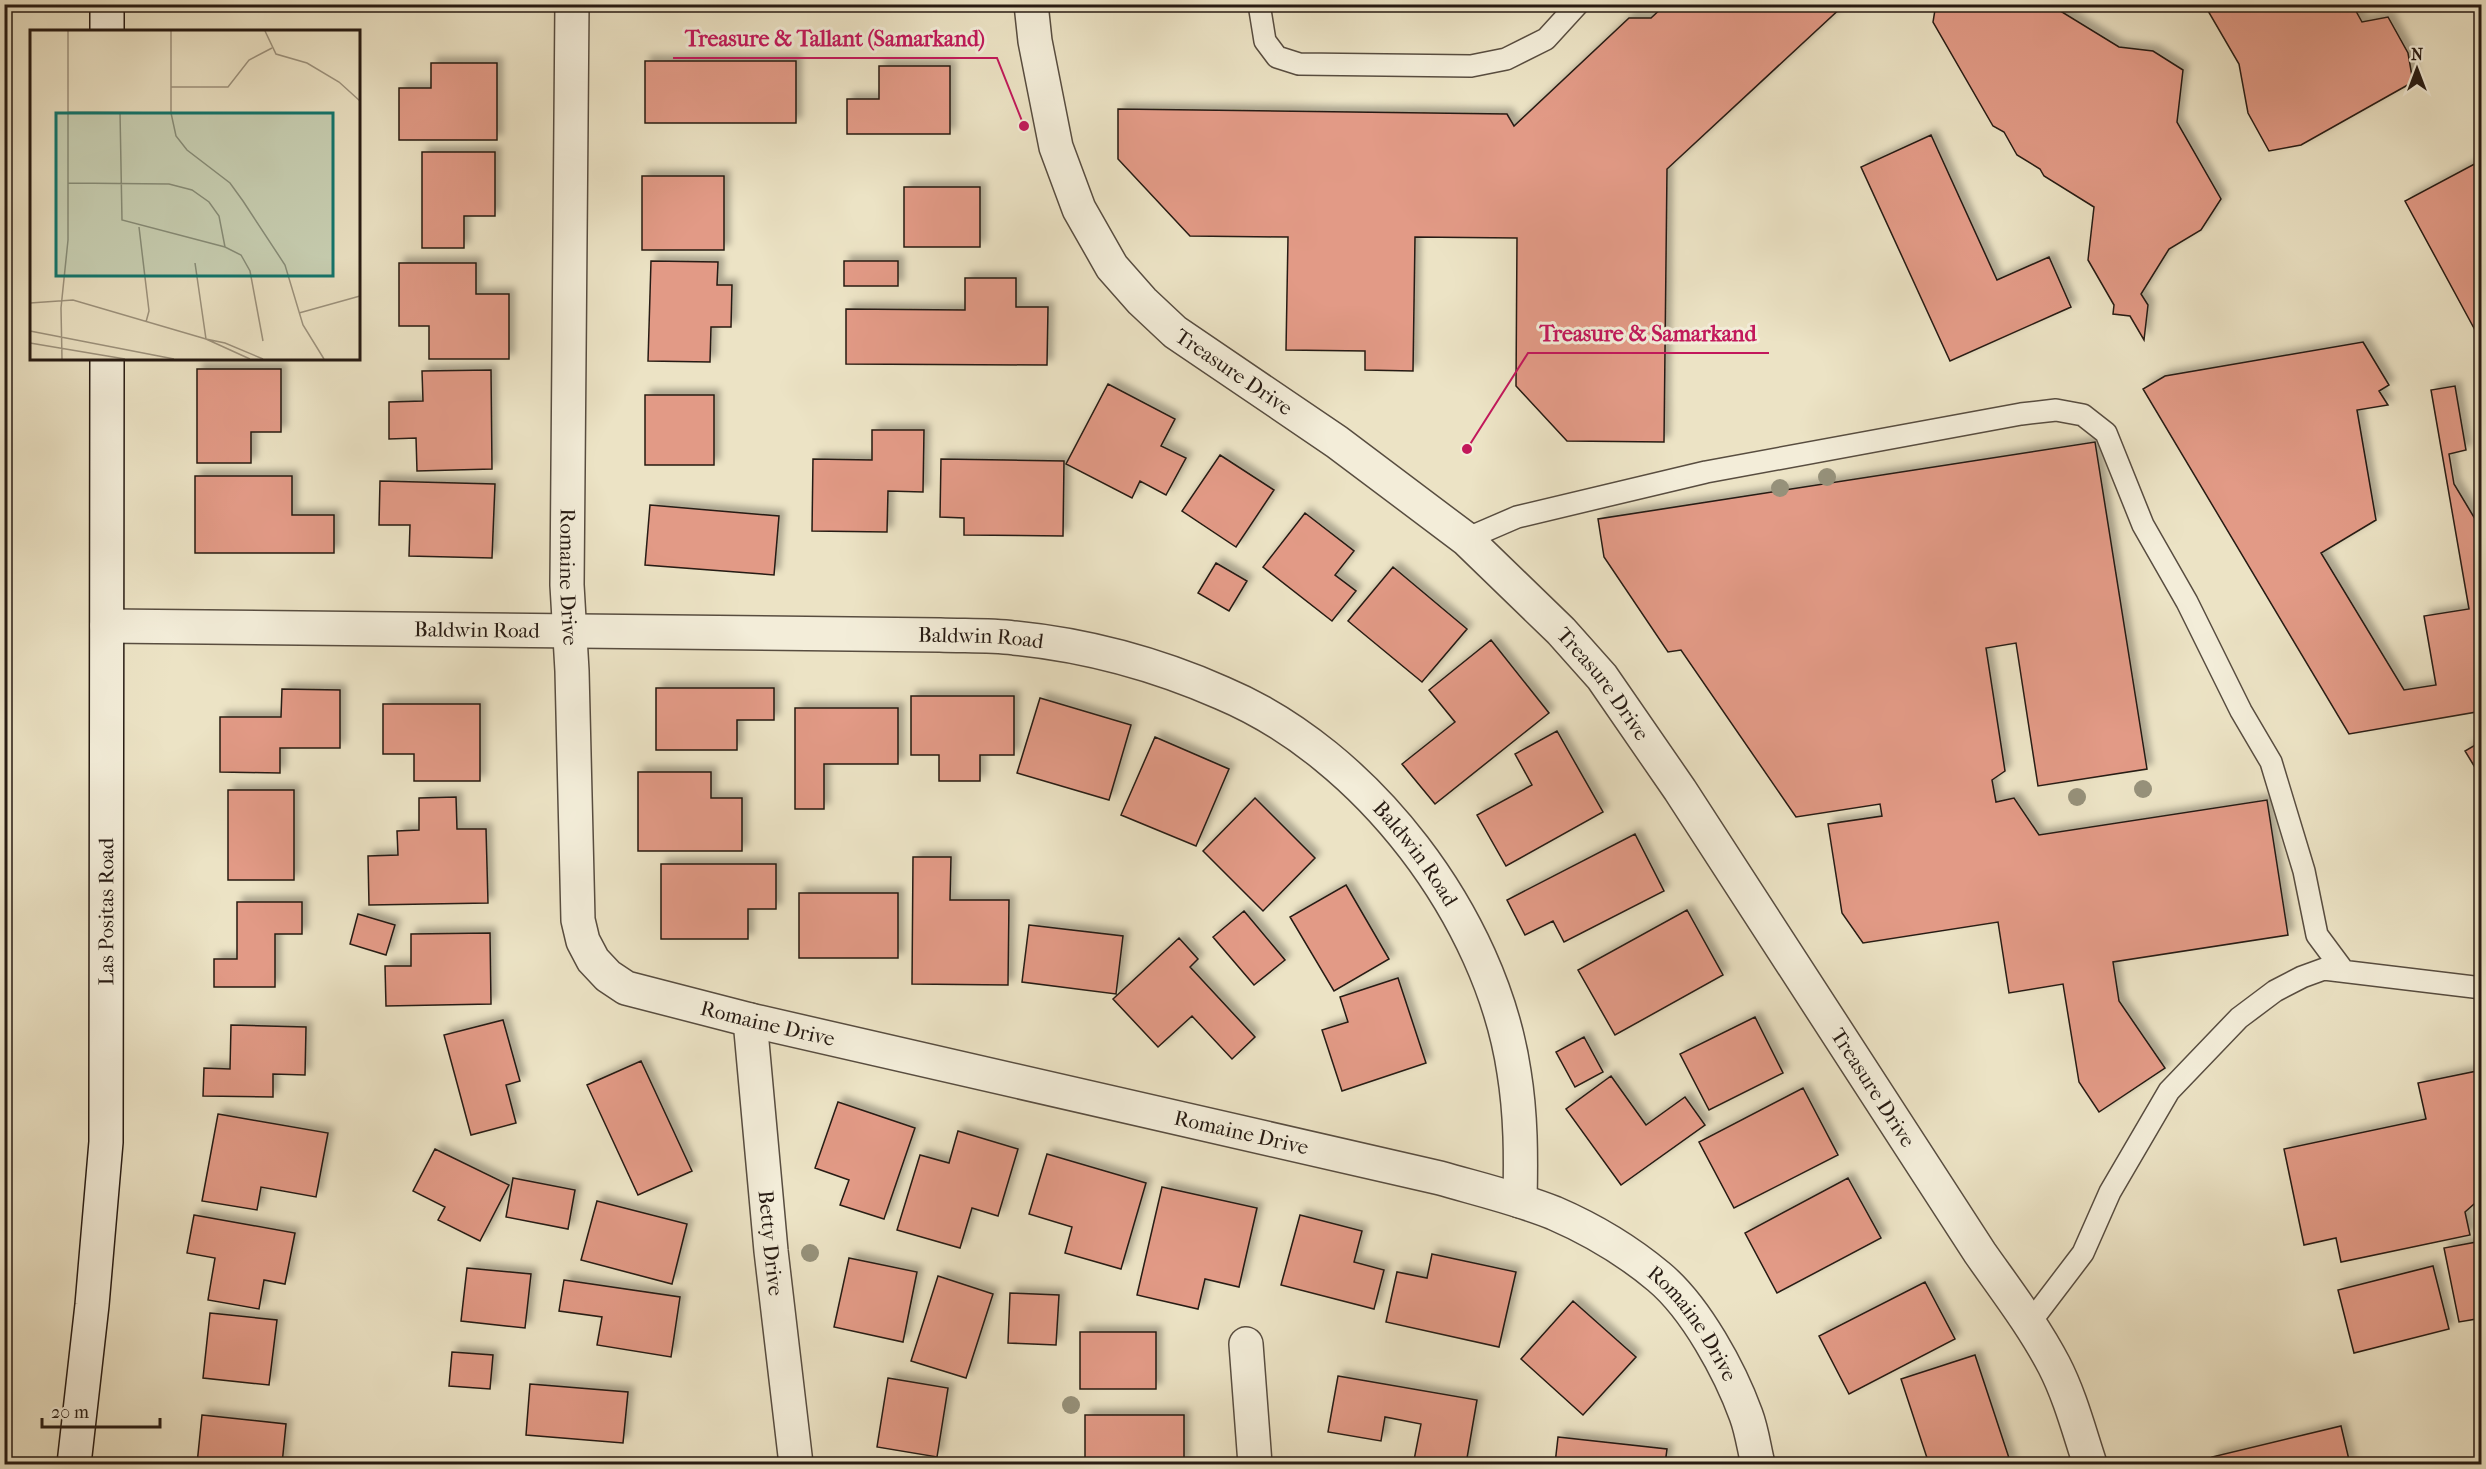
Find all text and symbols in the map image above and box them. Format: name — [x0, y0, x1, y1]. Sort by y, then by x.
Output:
callout: Treasure & Tallant (Samarkand) — [673, 18, 997, 58]
text: Treasure & Tallant (Samarkand) — [684, 26, 985, 52]
inset map — [30, 30, 360, 360]
north arrow — [2387, 39, 2447, 99]
text: N — [2411, 45, 2424, 64]
callout: Treasure & Samarkand — [1528, 313, 1769, 353]
text: Treasure & Samarkand — [1538, 321, 1758, 347]
street label: Treasure Drive — [1171, 324, 1297, 420]
street label: Romaine Drive — [555, 508, 582, 646]
street label: Baldwin Road — [414, 617, 541, 643]
street label: Baldwin Road — [918, 623, 1046, 654]
street label: Treasure Drive — [1552, 623, 1654, 745]
street label: Baldwin Road — [1368, 796, 1463, 911]
street label: Las Positas Road — [94, 837, 118, 985]
street label: Romaine Drive — [698, 996, 837, 1051]
street label: Treasure Drive — [1826, 1024, 1920, 1152]
street label: Romaine Drive — [1172, 1105, 1311, 1160]
street label: Betty Drive — [754, 1189, 788, 1297]
street label: Romaine Drive — [1643, 1261, 1742, 1385]
scale bar — [42, 1391, 160, 1429]
text: 20 m — [51, 1402, 89, 1423]

